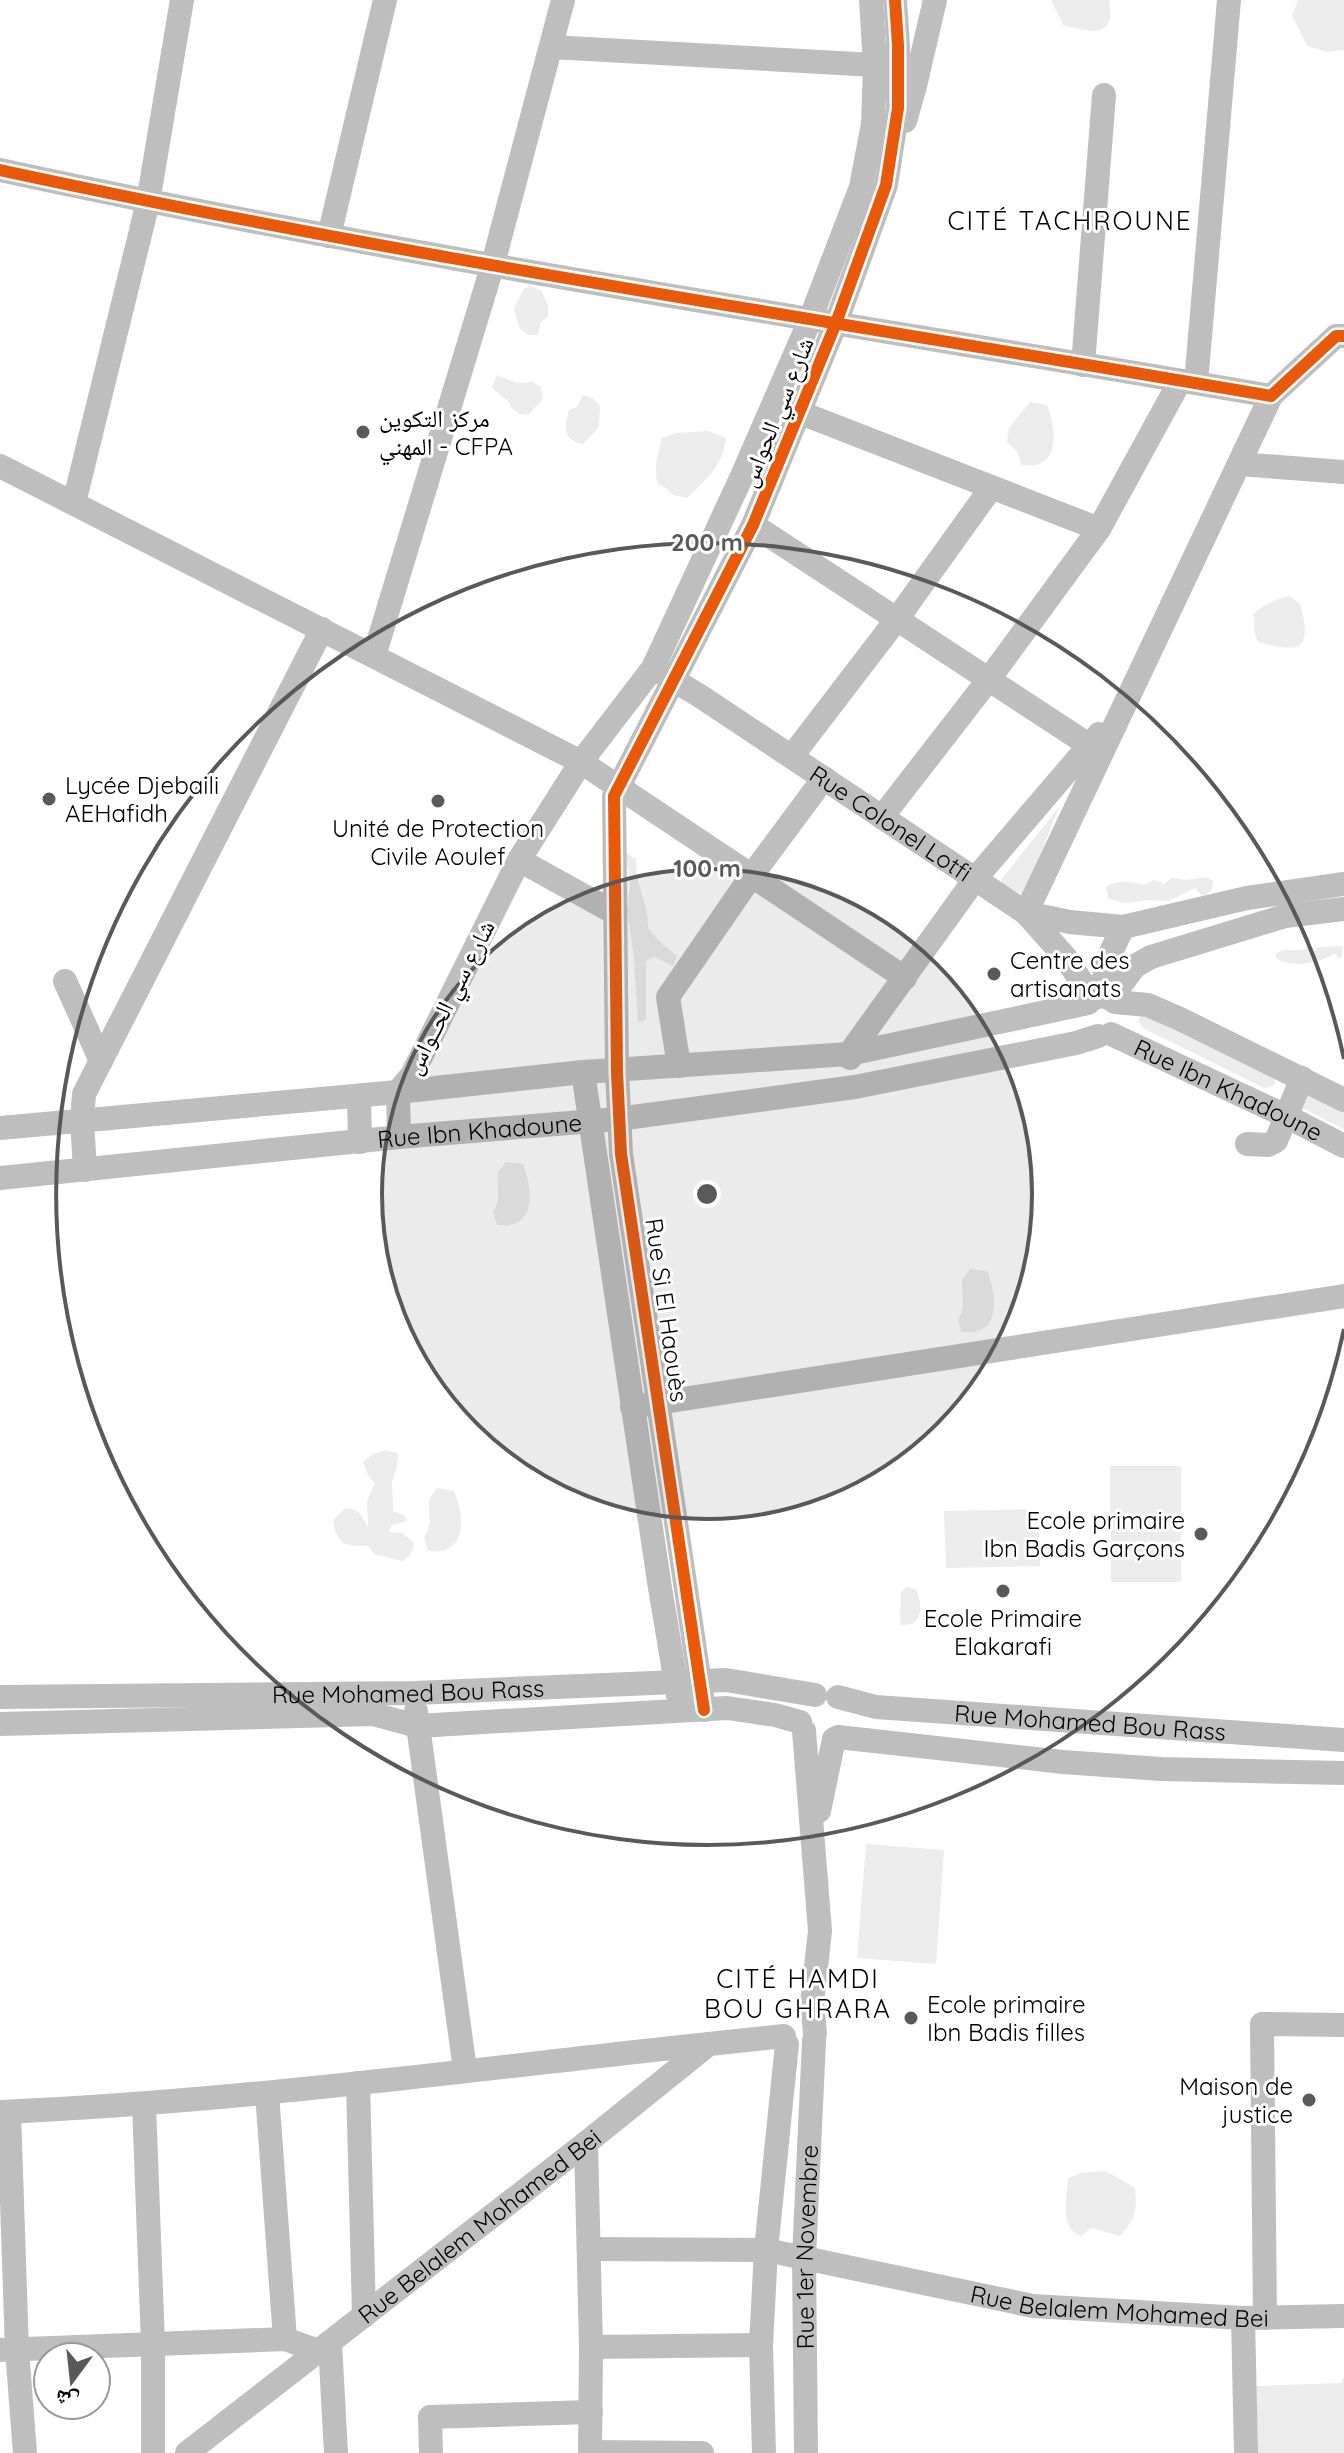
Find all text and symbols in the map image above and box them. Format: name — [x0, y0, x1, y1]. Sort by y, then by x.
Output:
district label: CITÉ TACHROUNE — [947, 204, 1193, 237]
street label: شارع سي الحواس — [732, 333, 824, 493]
place label: مركز التكوين المهني - CFPA — [379, 403, 513, 466]
marker: مركز التكوين المهني - CFPA — [354, 423, 372, 441]
text: 200 m — [671, 527, 743, 557]
street label: Rue Colonel Lotfi — [804, 758, 978, 888]
place label: Lycée Djebaili AEHafidh — [65, 770, 219, 828]
marker: Lycée Djebaili AEHafidh — [40, 790, 58, 808]
marker: Unité de Protection Civile Aoulef — [429, 792, 447, 810]
place label: Unité de Protection Civile Aoulef — [332, 813, 544, 871]
text: 100 m — [673, 853, 741, 883]
street label: شارع سي الحــواس — [397, 915, 505, 1081]
place label: Centre des artisanats — [1010, 945, 1129, 1003]
marker: Centre des artisanats — [985, 965, 1003, 983]
street label: Rue Ibn Khadoune — [1129, 1032, 1328, 1147]
street label: Rue Ibn Khadoune — [376, 1107, 583, 1154]
centre of rings — [693, 1180, 721, 1208]
street label: Rue Si El Haouès — [639, 1216, 695, 1404]
place label: Ecole primaire Ibn Badis Garçons — [984, 1505, 1185, 1563]
marker: Ecole primaire Ibn Badis Garçons — [1192, 1525, 1210, 1543]
marker: Ecole Primaire Elakarafi — [994, 1582, 1012, 1600]
place label: Ecole Primaire Elakarafi — [924, 1603, 1082, 1661]
street label: Rue Mohamed Bou Rass — [272, 1673, 545, 1709]
street label: Rue Mohamed Bou Rass — [953, 1698, 1227, 1747]
district label: CITÉ HAMDI BOU GHRARA — [704, 1962, 892, 2025]
place label: Ecole primaire Ibn Badis filles — [927, 1989, 1086, 2047]
marker: Ecole primaire Ibn Badis filles — [902, 2009, 920, 2027]
place label: Maison de justice — [1179, 2071, 1293, 2129]
marker: Maison de justice — [1300, 2091, 1318, 2109]
street label: Rue Belalem Mohamed Bei — [352, 2122, 607, 2330]
street label: Rue 1er Novembre — [789, 2144, 824, 2349]
street label: Rue Belalem Mohamed Bei — [968, 2278, 1269, 2333]
north arrow — [32, 2341, 112, 2421]
text: ش — [52, 2384, 82, 2417]

